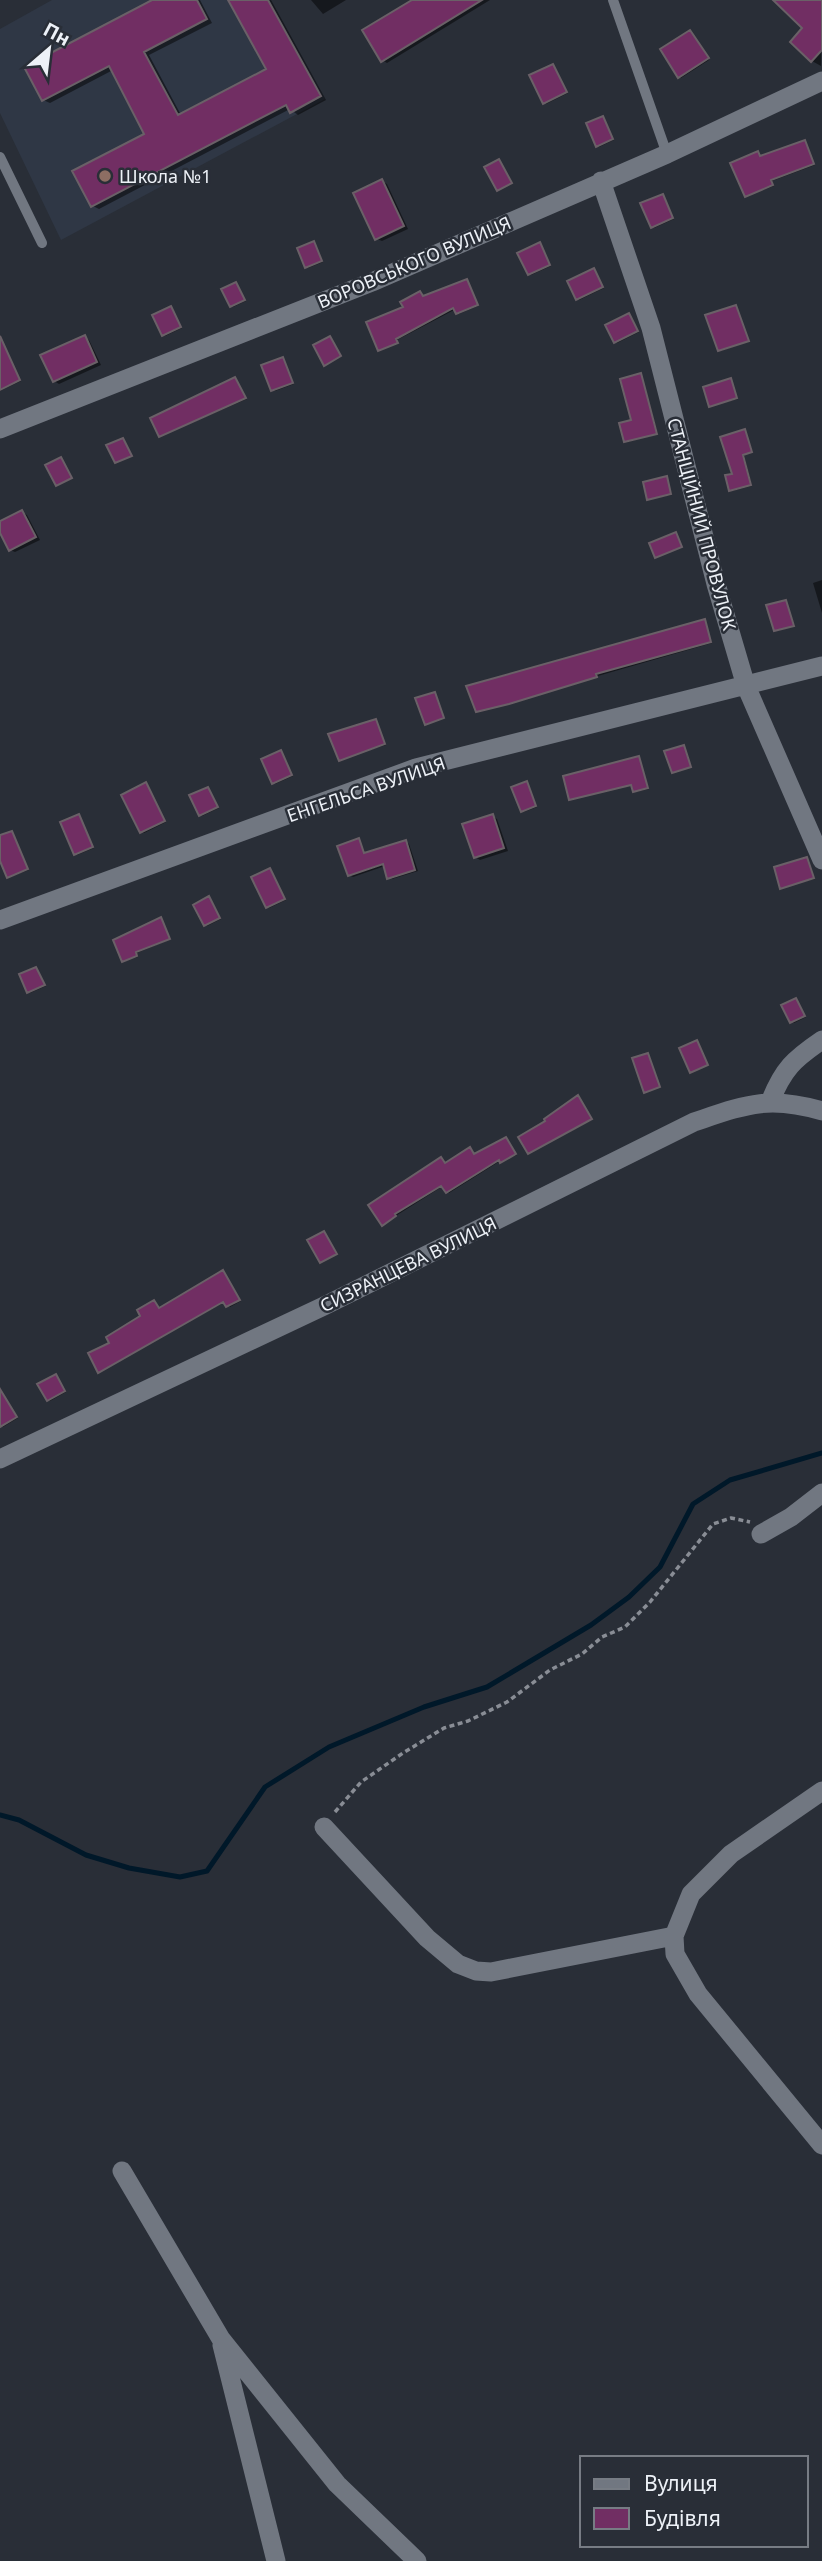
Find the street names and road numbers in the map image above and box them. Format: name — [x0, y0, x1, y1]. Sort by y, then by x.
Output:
street label: ВОРОВСЬКОГО ВУЛИЦЯ — [314, 210, 514, 314]
street label: СТАНЦІЙНИЙ ПРОВУЛОК — [662, 415, 742, 634]
street label: ЕНГЕЛЬСА ВУЛИЦЯ — [284, 751, 448, 827]
street label: СИЗРАНЦЕВА ВУЛИЦЯ — [316, 1211, 500, 1317]

